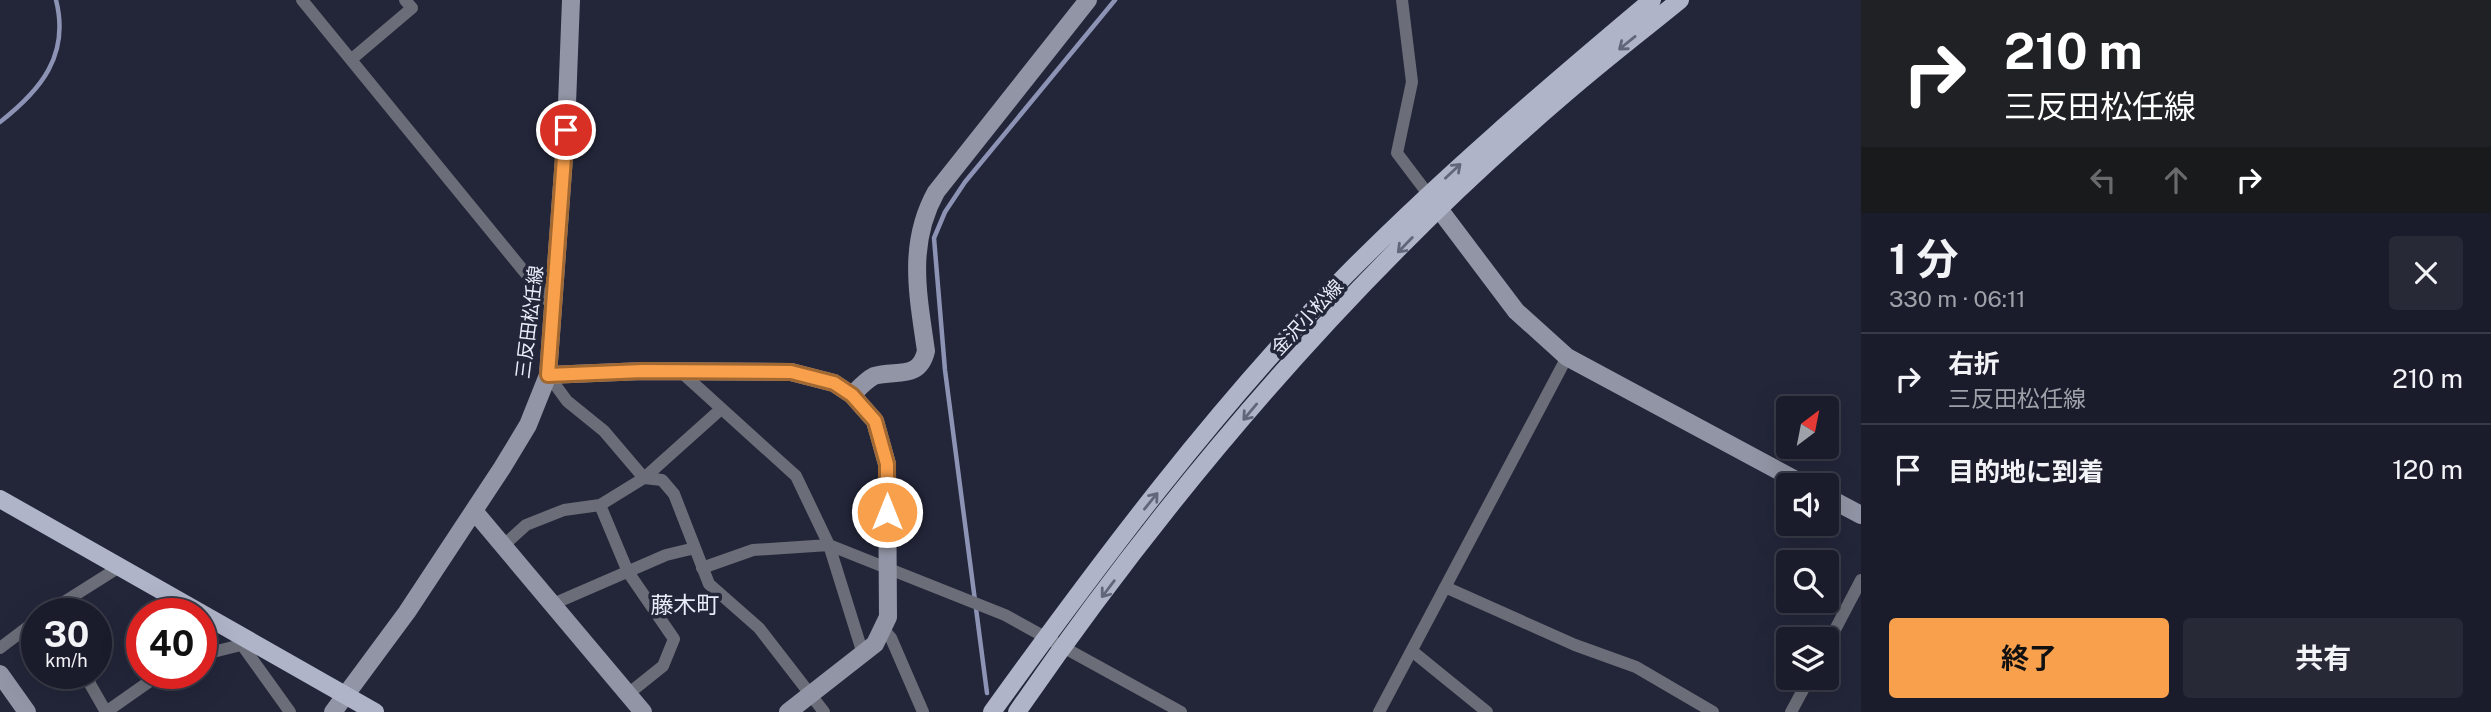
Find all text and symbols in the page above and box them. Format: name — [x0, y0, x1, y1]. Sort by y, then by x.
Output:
text: 210 m — [2004, 22, 2143, 80]
icon: right — [1889, 28, 1980, 119]
one-way arrow — [1619, 35, 1637, 51]
text: 三反田松任線 — [2004, 88, 2196, 125]
pin — [536, 100, 596, 160]
icon: arrive — [547, 111, 585, 149]
icon: left — [2084, 161, 2122, 199]
icon: ahead — [2157, 161, 2195, 199]
icon: right — [2230, 161, 2268, 199]
one-way arrow — [1444, 162, 1461, 179]
text: 1 分 — [1889, 234, 1958, 283]
button: close — [2389, 236, 2463, 310]
one-way arrow — [1396, 237, 1413, 254]
street label: 三反田松任線 — [511, 264, 547, 380]
street label: 金沢小松線 — [1267, 275, 1347, 359]
text: 330 m · 06:11 — [1889, 285, 2026, 312]
text: 右折 — [1948, 348, 2000, 379]
icon: right — [1889, 360, 1927, 398]
text: 210 m — [2392, 363, 2463, 394]
text: 三反田松任線 — [1948, 385, 2086, 412]
north arrow — [1776, 396, 1839, 458]
map controls — [1776, 396, 1839, 690]
one-way arrow — [1242, 403, 1258, 421]
icon: arrive — [1889, 451, 1927, 489]
text: 120 m — [2392, 454, 2463, 485]
text: 目的地に到着 — [1948, 456, 2104, 487]
button: sound — [1776, 473, 1839, 536]
position arrow — [850, 475, 924, 549]
one-way arrow — [1143, 492, 1158, 510]
button: search — [1776, 550, 1839, 613]
one-way arrow — [1100, 579, 1115, 598]
district label: 藤木町 — [651, 591, 720, 618]
speed limit sign: 40 — [126, 598, 217, 689]
text: 30 — [44, 614, 89, 655]
button: 終了 — [1889, 618, 2169, 698]
button: 共有 — [2183, 618, 2463, 698]
button: layers — [1776, 627, 1839, 690]
text: km/h — [45, 650, 88, 671]

